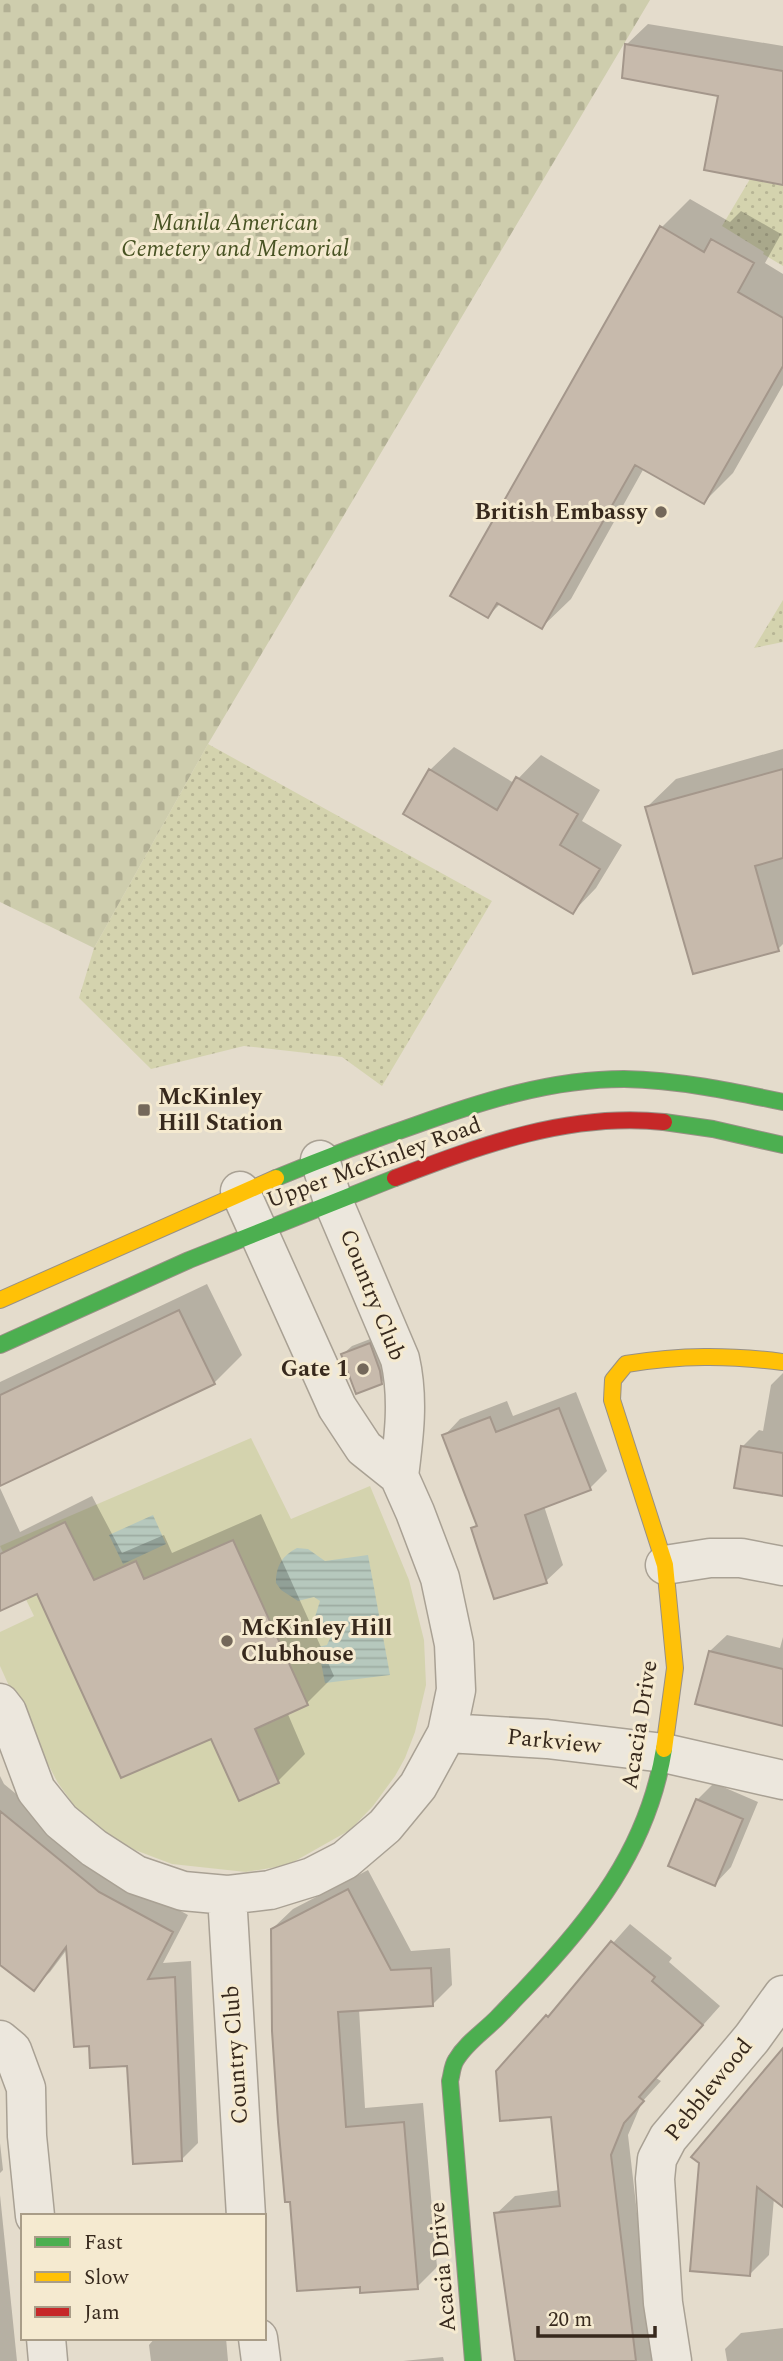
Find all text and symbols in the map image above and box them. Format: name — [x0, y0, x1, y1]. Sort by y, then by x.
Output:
park label: Manila American Cemetery and Memorial — [121, 206, 349, 267]
place label: British Embassy — [474, 495, 648, 530]
marker: British Embassy — [653, 504, 669, 520]
place label: McKinley Hill Station — [158, 1080, 283, 1141]
marker: McKinley Hill Station — [136, 1102, 152, 1118]
street label: Upper McKinley Road — [261, 1108, 487, 1218]
street label: Country Club — [330, 1224, 414, 1366]
place label: Gate 1 — [281, 1352, 349, 1387]
marker: Gate 1 — [355, 1361, 371, 1377]
place label: McKinley Hill Clubhouse — [241, 1611, 392, 1672]
marker: McKinley Hill Clubhouse — [219, 1633, 235, 1649]
street label: Acacia Drive — [612, 1658, 668, 1792]
street label: Parkview — [505, 1720, 603, 1764]
street label: Country Club — [214, 1984, 258, 2126]
street label: Pebblewood — [656, 2031, 762, 2149]
street label: Acacia Drive — [420, 2200, 466, 2334]
legend — [21, 2214, 266, 2340]
text: Fast — [84, 2227, 123, 2259]
text: Slow — [84, 2262, 130, 2294]
scale bar — [538, 2294, 655, 2338]
text: Jam — [84, 2297, 120, 2329]
text: 20 m — [548, 2304, 592, 2336]

